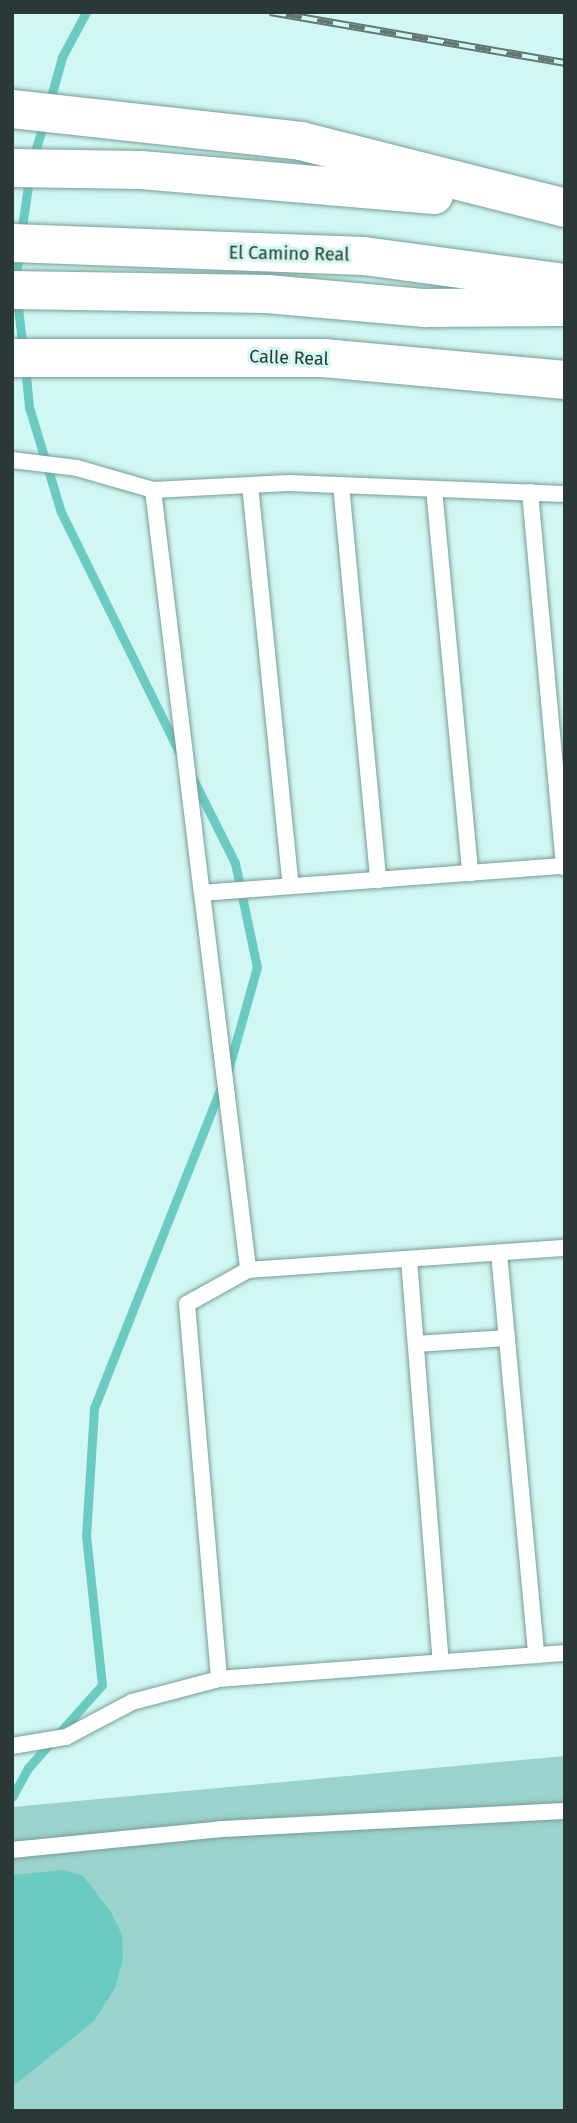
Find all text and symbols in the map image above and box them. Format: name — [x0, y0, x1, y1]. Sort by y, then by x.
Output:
street label: El Camino Real — [228, 242, 350, 266]
street label: Calle Real — [249, 346, 329, 370]

